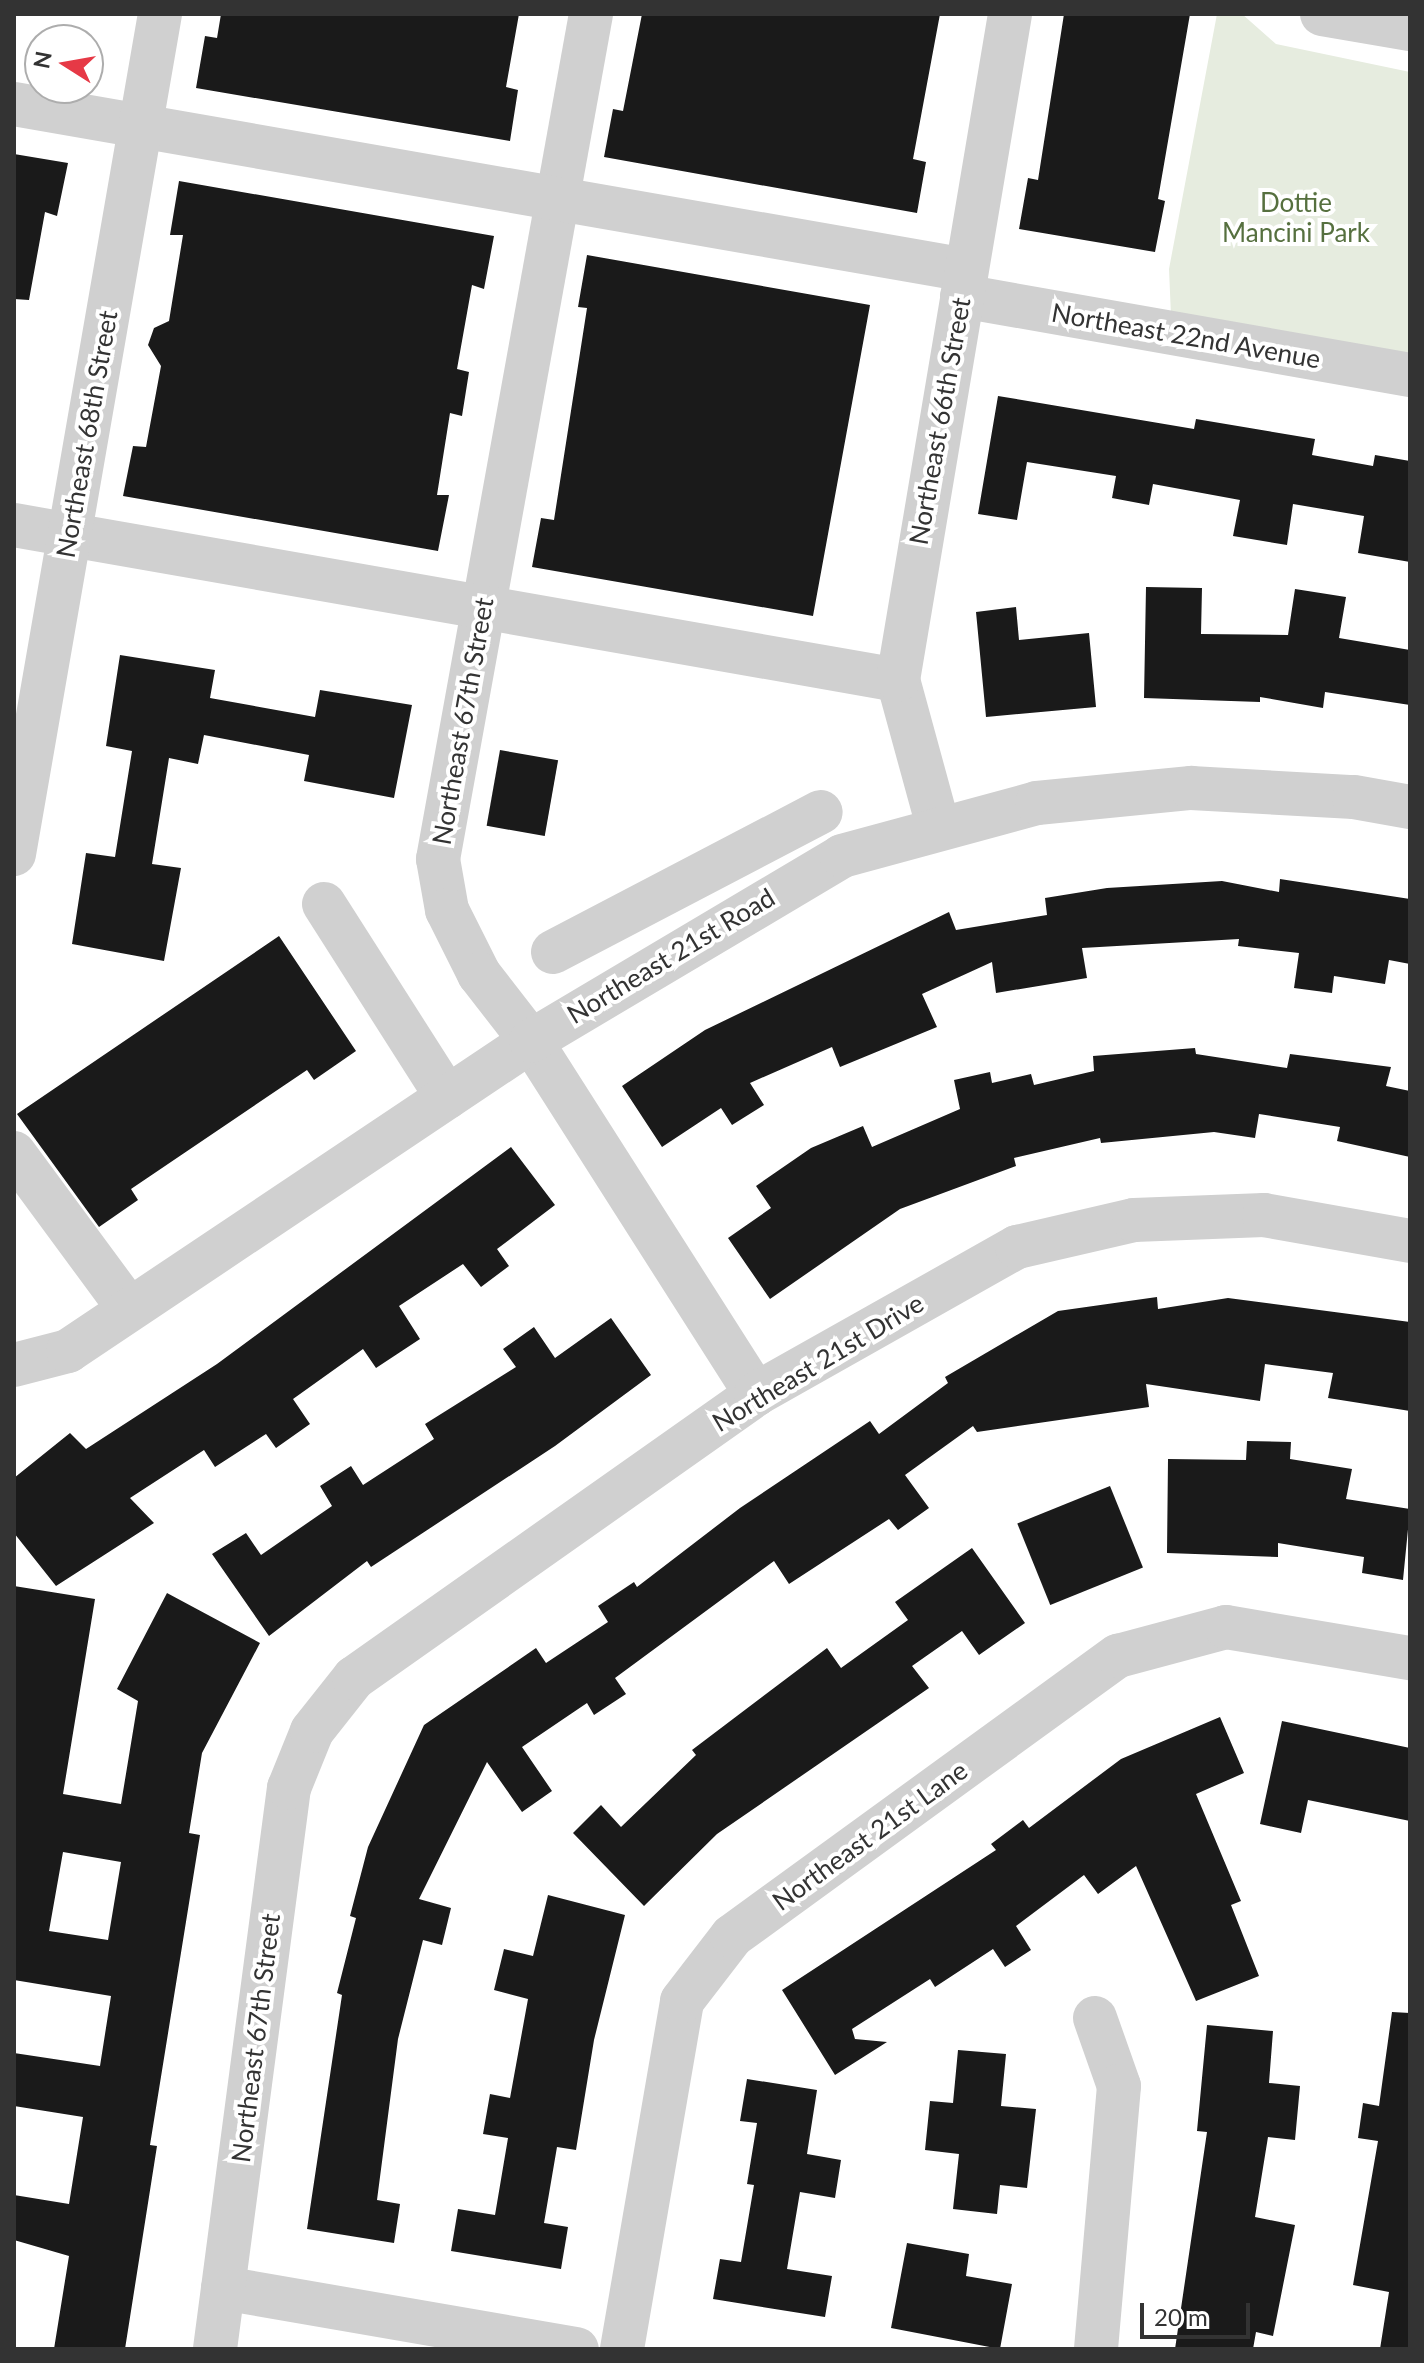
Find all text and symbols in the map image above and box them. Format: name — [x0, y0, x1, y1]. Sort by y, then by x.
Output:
north arrow — [24, 24, 104, 104]
text: N — [27, 49, 57, 71]
park label: Dottie Mancini Park — [1222, 187, 1370, 248]
street label: Northeast 66th Street — [903, 295, 977, 547]
street label: Northeast 22nd Avenue — [1049, 297, 1323, 375]
street label: Northeast 68th Street — [50, 308, 124, 560]
street label: Northeast 67th Street — [426, 595, 500, 847]
street label: Northeast 21st Road — [562, 882, 780, 1030]
street label: Northeast 21st Drive — [707, 1288, 929, 1438]
street label: Northeast 21st Lane — [766, 1755, 974, 1917]
street label: Northeast 67th Street — [225, 1912, 287, 2164]
scale bar — [1144, 2287, 1254, 2337]
text: 20 m — [1154, 2302, 1208, 2331]

